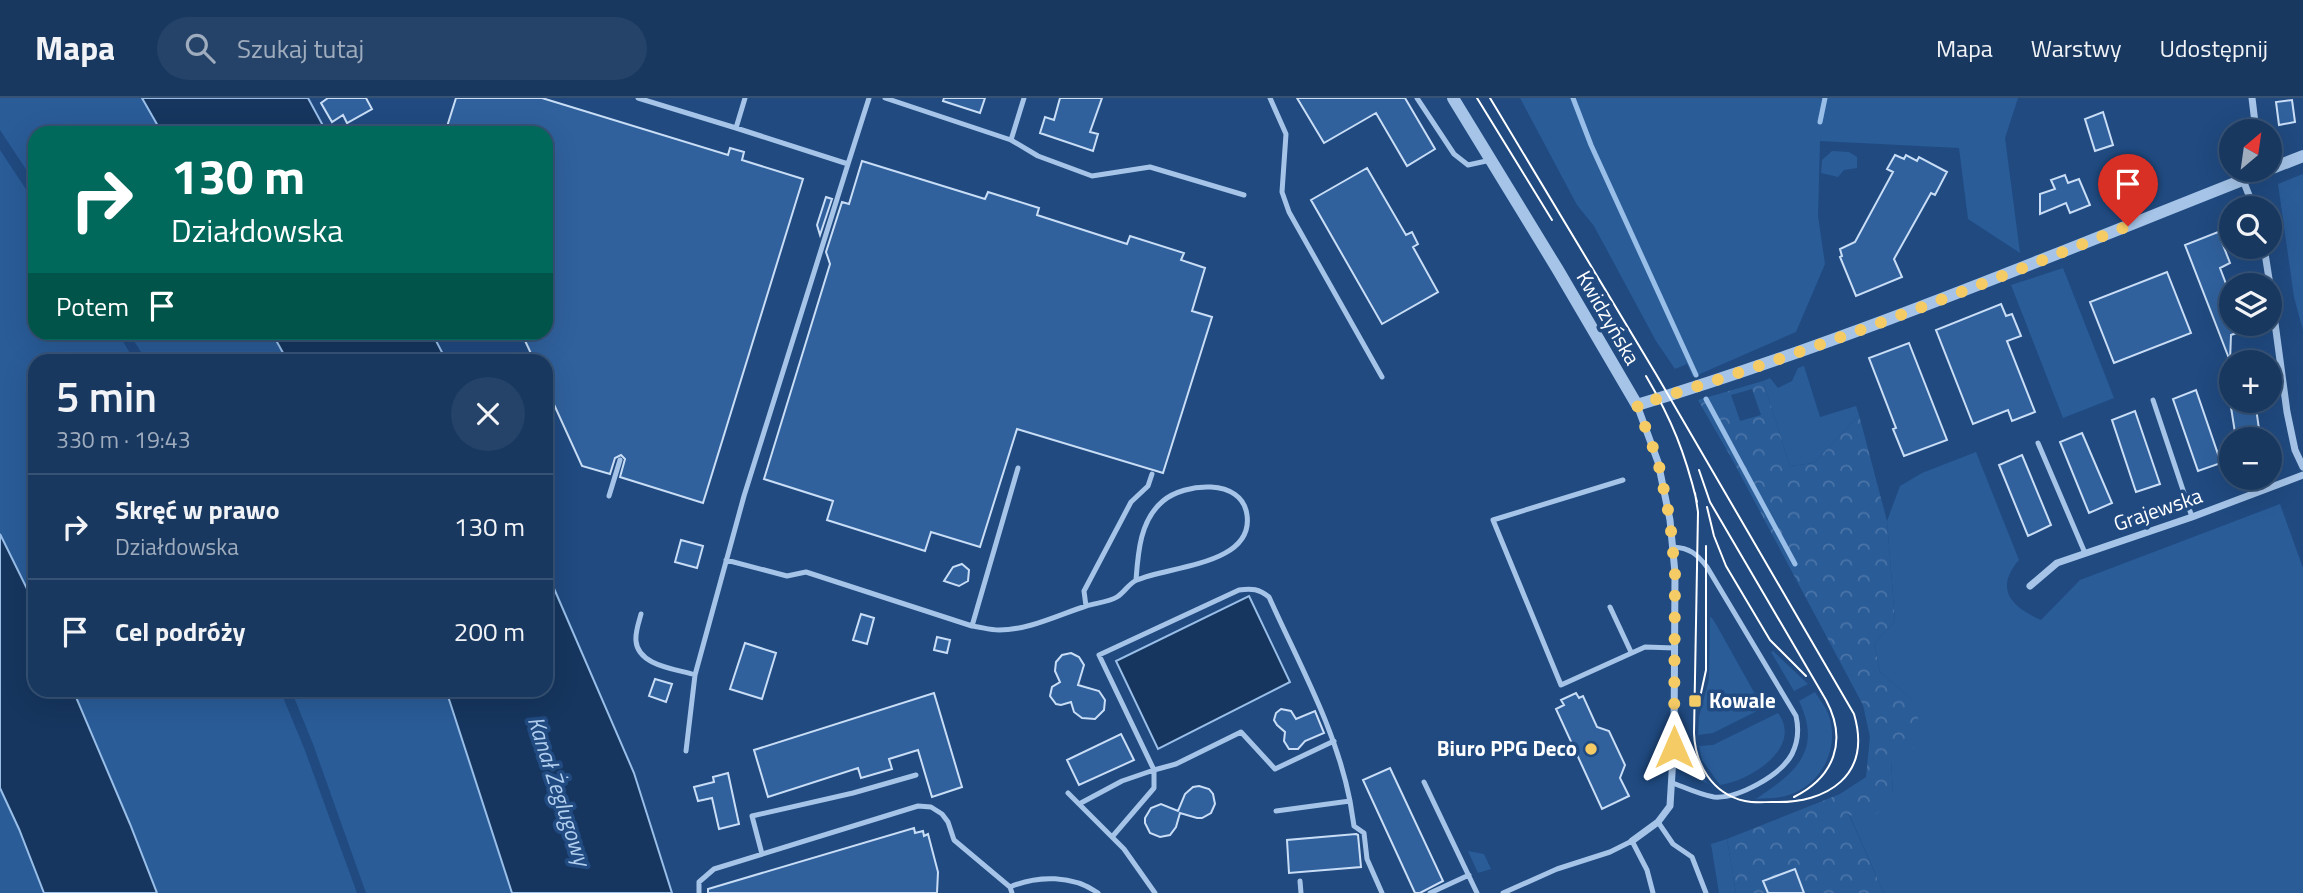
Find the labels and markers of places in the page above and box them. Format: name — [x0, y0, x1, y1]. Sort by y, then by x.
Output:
pin — [2098, 154, 2158, 226]
place label: Kowale — [1709, 684, 1776, 716]
marker: Kowale — [1687, 693, 1703, 709]
place label: Biuro PPG Deco — [1437, 732, 1577, 764]
marker: Biuro PPG Deco — [1583, 741, 1599, 757]

